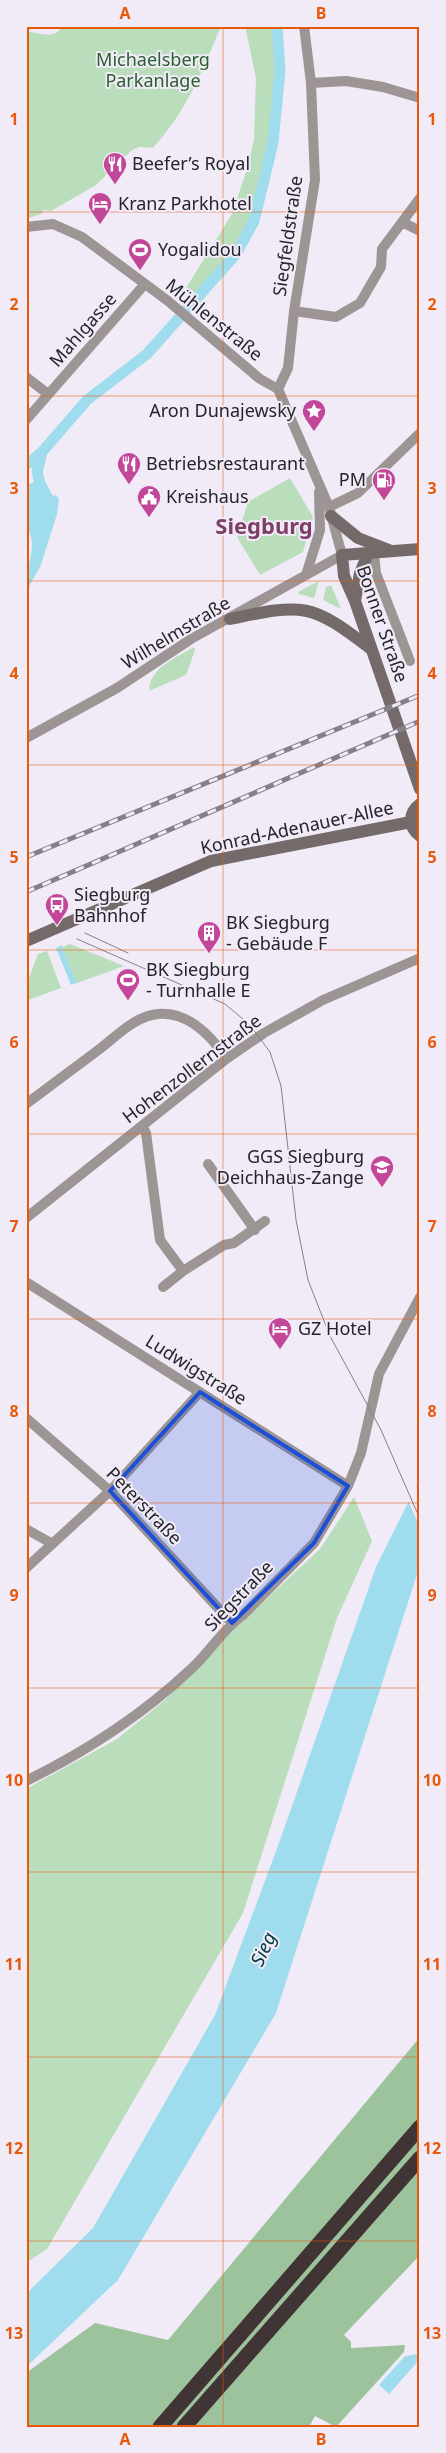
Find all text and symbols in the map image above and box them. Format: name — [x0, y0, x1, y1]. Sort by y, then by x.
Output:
text: A — [119, 2, 131, 24]
text: B — [316, 2, 326, 24]
park label: Michaelsberg Parkanlage — [96, 47, 210, 92]
text: 1 — [9, 108, 19, 130]
text: 1 — [427, 108, 437, 130]
restaurant icon: Beefer’s Royal — [102, 151, 128, 185]
place label: Beefer’s Royal — [132, 151, 250, 175]
street label: Siegfeldstraße — [267, 174, 307, 298]
hotel icon: Kranz Parkhotel — [87, 191, 113, 225]
place label: Kranz Parkhotel — [118, 191, 252, 215]
sports icon: Yogalidou — [127, 237, 153, 271]
place label: Yogalidou — [158, 237, 242, 261]
street label: Mühlenstraße — [161, 273, 268, 366]
street label: Mahlgasse — [43, 287, 121, 371]
text: 2 — [9, 293, 19, 315]
text: 2 — [427, 293, 437, 315]
place label: Aron Dunajewsky — [149, 398, 297, 422]
place icon: Aron Dunajewsky — [301, 398, 327, 432]
restaurant icon: Betriebsrestaurant — [116, 451, 142, 485]
place label: Betriebsrestaurant — [146, 451, 305, 475]
place label: PM — [339, 467, 366, 491]
fuel station icon: PM — [371, 467, 397, 501]
text: 3 — [9, 477, 19, 499]
text: 3 — [427, 477, 437, 499]
public building icon: Kreishaus — [136, 484, 162, 518]
place label: Kreishaus — [166, 484, 249, 508]
district label: Siegburg — [215, 510, 313, 540]
street label: Bonner Straße — [352, 562, 414, 685]
street label: Wilhelmstraße — [117, 590, 234, 674]
text: 4 — [9, 662, 19, 684]
text: 4 — [427, 662, 437, 684]
street label: Konrad-Adenauer-Allee — [198, 795, 396, 859]
text: 5 — [9, 846, 19, 868]
text: 5 — [427, 846, 437, 868]
place label: Siegburg Bahnhof — [74, 882, 150, 927]
bus stop icon: Siegburg Bahnhof — [44, 892, 70, 926]
place label: BK Siegburg - Gebäude F — [226, 910, 330, 955]
building icon: BK Siegburg - Gebäude F — [196, 920, 222, 954]
place label: BK Siegburg - Turnhalle E — [146, 957, 251, 1002]
sports icon: BK Siegburg - Turnhalle E — [115, 967, 141, 1001]
street label: Hohenzollernstraße — [117, 1008, 266, 1128]
text: 6 — [9, 1031, 19, 1053]
text: 6 — [427, 1031, 437, 1053]
place label: GGS Siegburg Deichhaus-Zange — [217, 1144, 364, 1189]
school or university icon: GGS Siegburg Deichhaus-Zange — [369, 1154, 395, 1188]
text: 7 — [9, 1215, 19, 1237]
text: 7 — [427, 1215, 437, 1237]
hotel icon: GZ Hotel — [267, 1316, 293, 1350]
place label: GZ Hotel — [298, 1316, 372, 1340]
street label: Ludwigstraße — [141, 1328, 252, 1410]
text: 8 — [9, 1400, 19, 1422]
text: 8 — [427, 1400, 437, 1422]
street label: Peterstraße — [102, 1461, 188, 1549]
street label: Siegstraße — [199, 1555, 278, 1636]
text: 9 — [9, 1584, 19, 1606]
text: 9 — [427, 1584, 437, 1606]
text: 10 — [5, 1769, 23, 1791]
text: 10 — [423, 1769, 441, 1791]
water label: Sieg — [244, 1928, 282, 1970]
text: 11 — [5, 1953, 23, 1975]
text: 11 — [423, 1953, 441, 1975]
text: 12 — [5, 2137, 23, 2159]
text: 12 — [423, 2137, 441, 2159]
text: 13 — [5, 2322, 23, 2344]
text: 13 — [423, 2322, 441, 2344]
text: A — [119, 2428, 131, 2450]
text: B — [316, 2428, 326, 2450]

